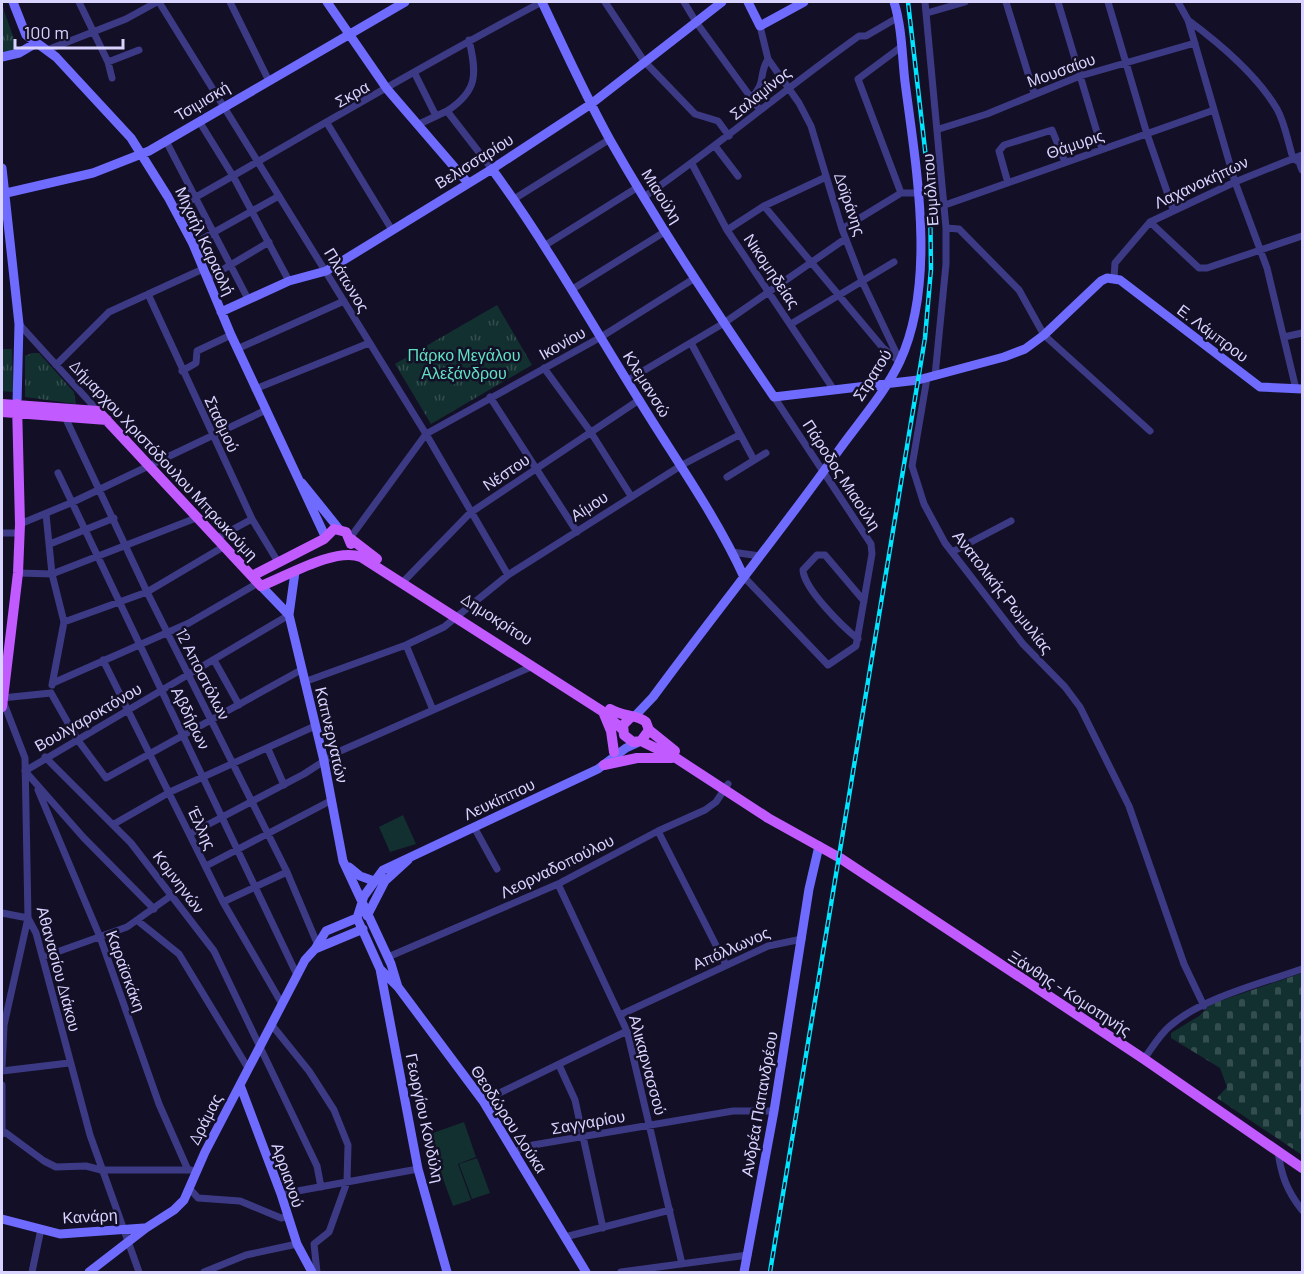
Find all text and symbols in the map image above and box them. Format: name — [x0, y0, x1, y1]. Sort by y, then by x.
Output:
scale bar — [15, 12, 123, 50]
text: 100 m — [24, 21, 69, 43]
street label: Μουσαίου — [1024, 48, 1098, 91]
street label: Σαλαμίνος — [725, 62, 794, 123]
street label: Σκρα — [331, 76, 372, 111]
street label: Τσιμισκή — [171, 77, 233, 124]
street label: Θάμυρις — [1044, 125, 1106, 162]
street label: Βελισσαρίου — [431, 129, 516, 192]
street label: Λαχανοκήπων — [1151, 151, 1251, 212]
street label: Ευμόλπου — [917, 153, 942, 227]
street label: Μιαούλη — [638, 165, 687, 227]
street label: Δοϊράνης — [831, 170, 870, 238]
street label: Μιχαήλ Καραολή — [172, 183, 239, 298]
street label: Νικομηδείας — [740, 230, 804, 312]
street label: Πλάτωνος — [321, 244, 374, 316]
street label: Ε. Λάμπρου — [1174, 300, 1253, 365]
street label: Ικονίου — [535, 322, 588, 363]
park label: Πάρκο Μεγάλου Αλεξάνδρου — [408, 345, 520, 383]
street label: Στρατού — [848, 345, 895, 404]
street label: Κλεμανσώ — [620, 347, 675, 420]
street label: Δήμαρχου Χριστόδουλου Μπρωκούμη — [66, 356, 262, 564]
street label: Σταθμού — [201, 393, 244, 455]
street label: Πάροδος Μιαούλη — [800, 416, 885, 534]
street label: Νέστου — [479, 449, 533, 494]
street label: Αίμου — [567, 487, 611, 525]
street label: Ανατολικής Ρωμυλίας — [949, 526, 1057, 657]
street label: Δημοκρίτου — [458, 589, 536, 649]
street label: 12 Αποστόλων — [172, 625, 235, 723]
street label: Βουλγαροκτόνου — [31, 678, 145, 755]
street label: Αβδήρων — [168, 683, 215, 752]
street label: Καπνεργατών — [312, 685, 353, 785]
street label: Λευκίππου — [460, 774, 537, 823]
street label: Έλλης — [184, 802, 221, 853]
street label: Λεορναδοπούλου — [497, 830, 617, 901]
street label: Κομνηνών — [150, 847, 209, 917]
street label: Αθανασίου Διάκου — [34, 904, 85, 1034]
street label: Απόλλωνος — [689, 922, 773, 973]
street label: Καραϊσκάκη — [103, 927, 150, 1014]
street label: Ξάνθης - Κομοτηνής — [1005, 946, 1135, 1039]
street label: Αλικαρνασσού — [626, 1013, 671, 1117]
street label: Ανδρέα Παπανδρέου — [736, 1030, 781, 1178]
street label: Γεωργίου Κονδύλη — [402, 1051, 448, 1184]
street label: Θεοδώρου Δούκα — [467, 1061, 551, 1176]
street label: Δράμας — [184, 1090, 225, 1147]
street label: Σαγγαρίου — [549, 1106, 626, 1137]
street label: Αρριανού — [269, 1140, 308, 1210]
street label: Κανάρη — [62, 1205, 118, 1226]

